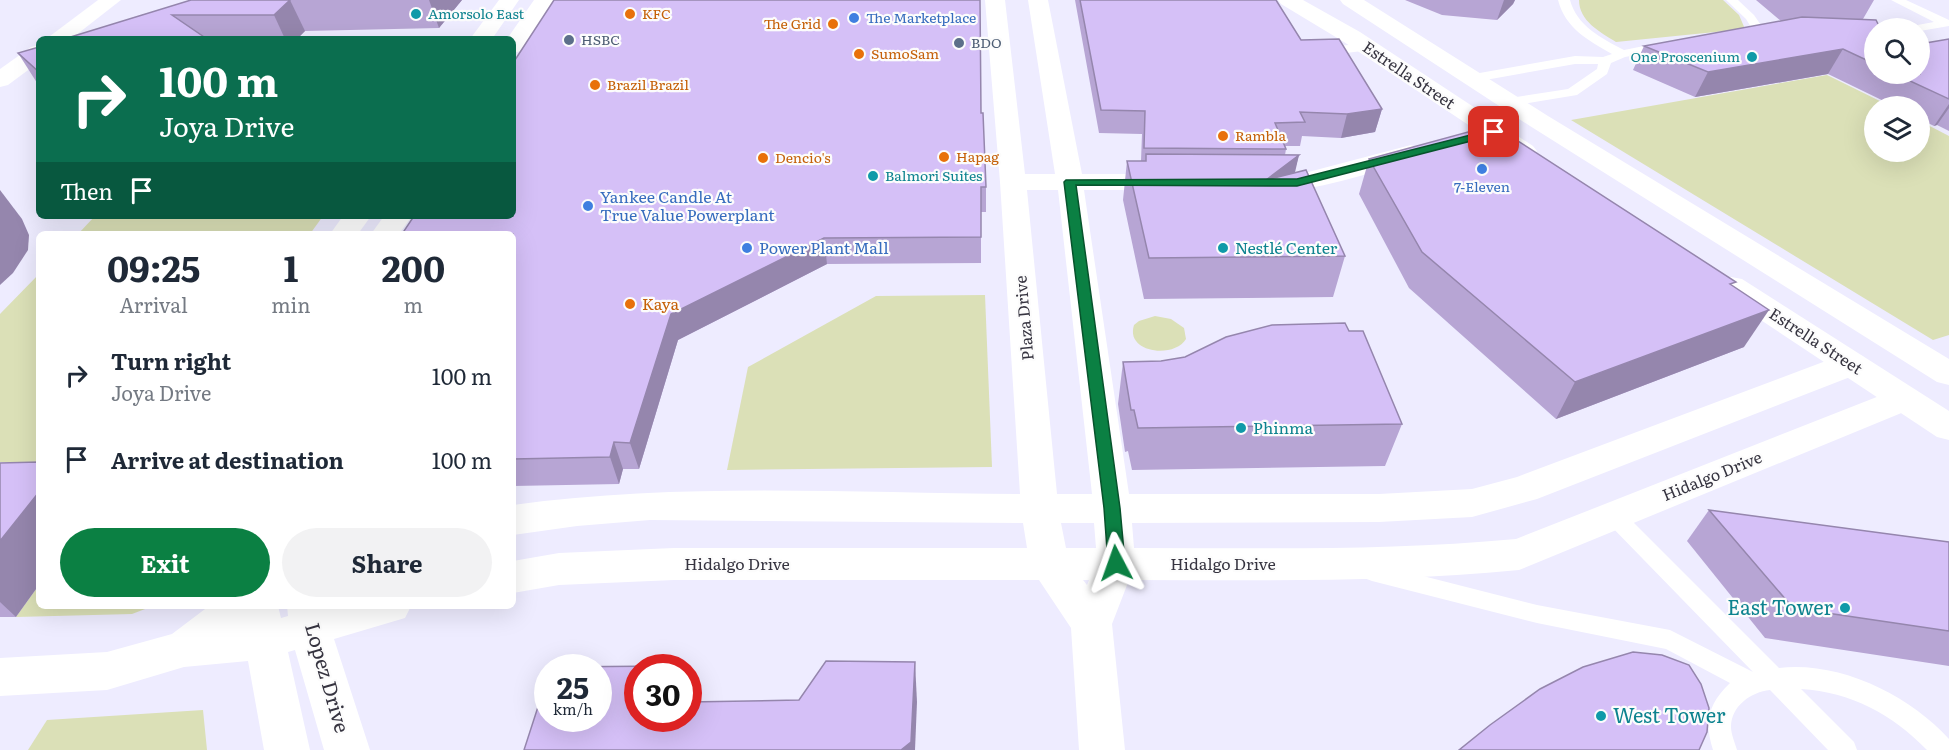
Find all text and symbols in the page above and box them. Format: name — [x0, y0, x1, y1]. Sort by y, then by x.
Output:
place label: Amorsolo East — [428, 3, 525, 23]
place label: KFC — [642, 3, 671, 23]
marker: Amorsolo East — [409, 7, 423, 21]
marker: KFC — [623, 7, 637, 21]
place label: The Marketplace — [866, 7, 976, 27]
marker: The Marketplace — [847, 11, 861, 25]
place label: The Grid — [763, 13, 821, 33]
marker: The Grid — [826, 17, 840, 31]
map controls — [1864, 18, 1930, 162]
button: search — [1864, 18, 1930, 84]
place label: HSBC — [581, 29, 620, 49]
place label: BDO — [971, 32, 1002, 52]
marker: HSBC — [562, 33, 576, 47]
street label: Estrella Street — [1358, 34, 1461, 114]
marker: BDO — [952, 36, 966, 50]
place label: SumoSam — [871, 43, 939, 63]
place label: One Proscenium — [1630, 46, 1740, 66]
marker: SumoSam — [852, 47, 866, 61]
text: 100 m — [159, 48, 278, 110]
marker: One Proscenium — [1745, 50, 1759, 64]
icon: right — [60, 60, 138, 138]
place label: Brazil Brazil — [607, 74, 689, 94]
marker: Brazil Brazil — [588, 78, 602, 92]
button: layers — [1864, 96, 1930, 162]
text: Joya Drive — [159, 105, 294, 145]
pin — [1468, 106, 1519, 157]
icon: arrive — [1477, 115, 1510, 148]
place label: Rambla — [1235, 125, 1286, 145]
marker: Rambla — [1216, 129, 1230, 143]
place label: Hapag — [956, 146, 999, 166]
place label: Dencio's — [775, 147, 831, 167]
marker: Hapag — [937, 150, 951, 164]
marker: Dencio's — [756, 151, 770, 165]
marker: 7-Eleven — [1475, 162, 1489, 176]
place label: Balmori Suites — [885, 165, 982, 185]
marker: Balmori Suites — [866, 169, 880, 183]
text: Then — [60, 174, 113, 207]
icon: arrive — [125, 174, 158, 207]
place label: 7-Eleven — [1454, 176, 1510, 196]
place label: Yankee Candle At True Value Powerplant — [600, 184, 775, 226]
marker: Yankee Candle At True Value Powerplant — [581, 199, 595, 213]
place label: Power Plant Mall — [759, 235, 889, 259]
place label: Nestlé Center — [1235, 235, 1338, 259]
text: 09:25 — [107, 240, 200, 293]
text: 1 — [283, 240, 298, 293]
text: 200 — [381, 240, 445, 293]
marker: Power Plant Mall — [740, 241, 754, 255]
marker: Nestlé Center — [1216, 241, 1230, 255]
street label: Plaza Drive — [1007, 275, 1039, 362]
text: Arrival — [119, 289, 188, 319]
text: min — [271, 289, 311, 319]
text: m — [404, 289, 423, 319]
place label: Kaya — [642, 291, 680, 315]
marker: Kaya — [623, 297, 637, 311]
street label: Estrella Street — [1765, 301, 1868, 380]
text: Turn right — [111, 344, 231, 377]
icon: right — [60, 359, 93, 392]
text: 100 m — [432, 359, 492, 392]
text: Joya Drive — [111, 377, 211, 407]
place label: Phinma — [1253, 415, 1314, 439]
marker: Phinma — [1234, 421, 1248, 435]
icon: arrive — [60, 443, 93, 476]
text: Arrive at destination — [111, 443, 344, 476]
text: 100 m — [432, 443, 492, 476]
street label: Hidalgo Drive — [1658, 444, 1765, 506]
button: Exit — [60, 528, 270, 597]
button: Share — [282, 528, 492, 597]
position arrow — [1084, 531, 1148, 595]
street label: Hidalgo Drive — [684, 551, 790, 575]
street label: Hidalgo Drive — [1170, 551, 1276, 575]
place label: East Tower — [1727, 591, 1834, 621]
marker: East Tower — [1838, 601, 1852, 615]
street label: Lopez Drive — [299, 619, 359, 736]
speed limit sign: 30 — [624, 654, 702, 732]
text: 25 — [557, 664, 589, 708]
text: km/h — [553, 697, 593, 720]
place label: West Tower — [1613, 699, 1726, 729]
marker: West Tower — [1594, 709, 1608, 723]

